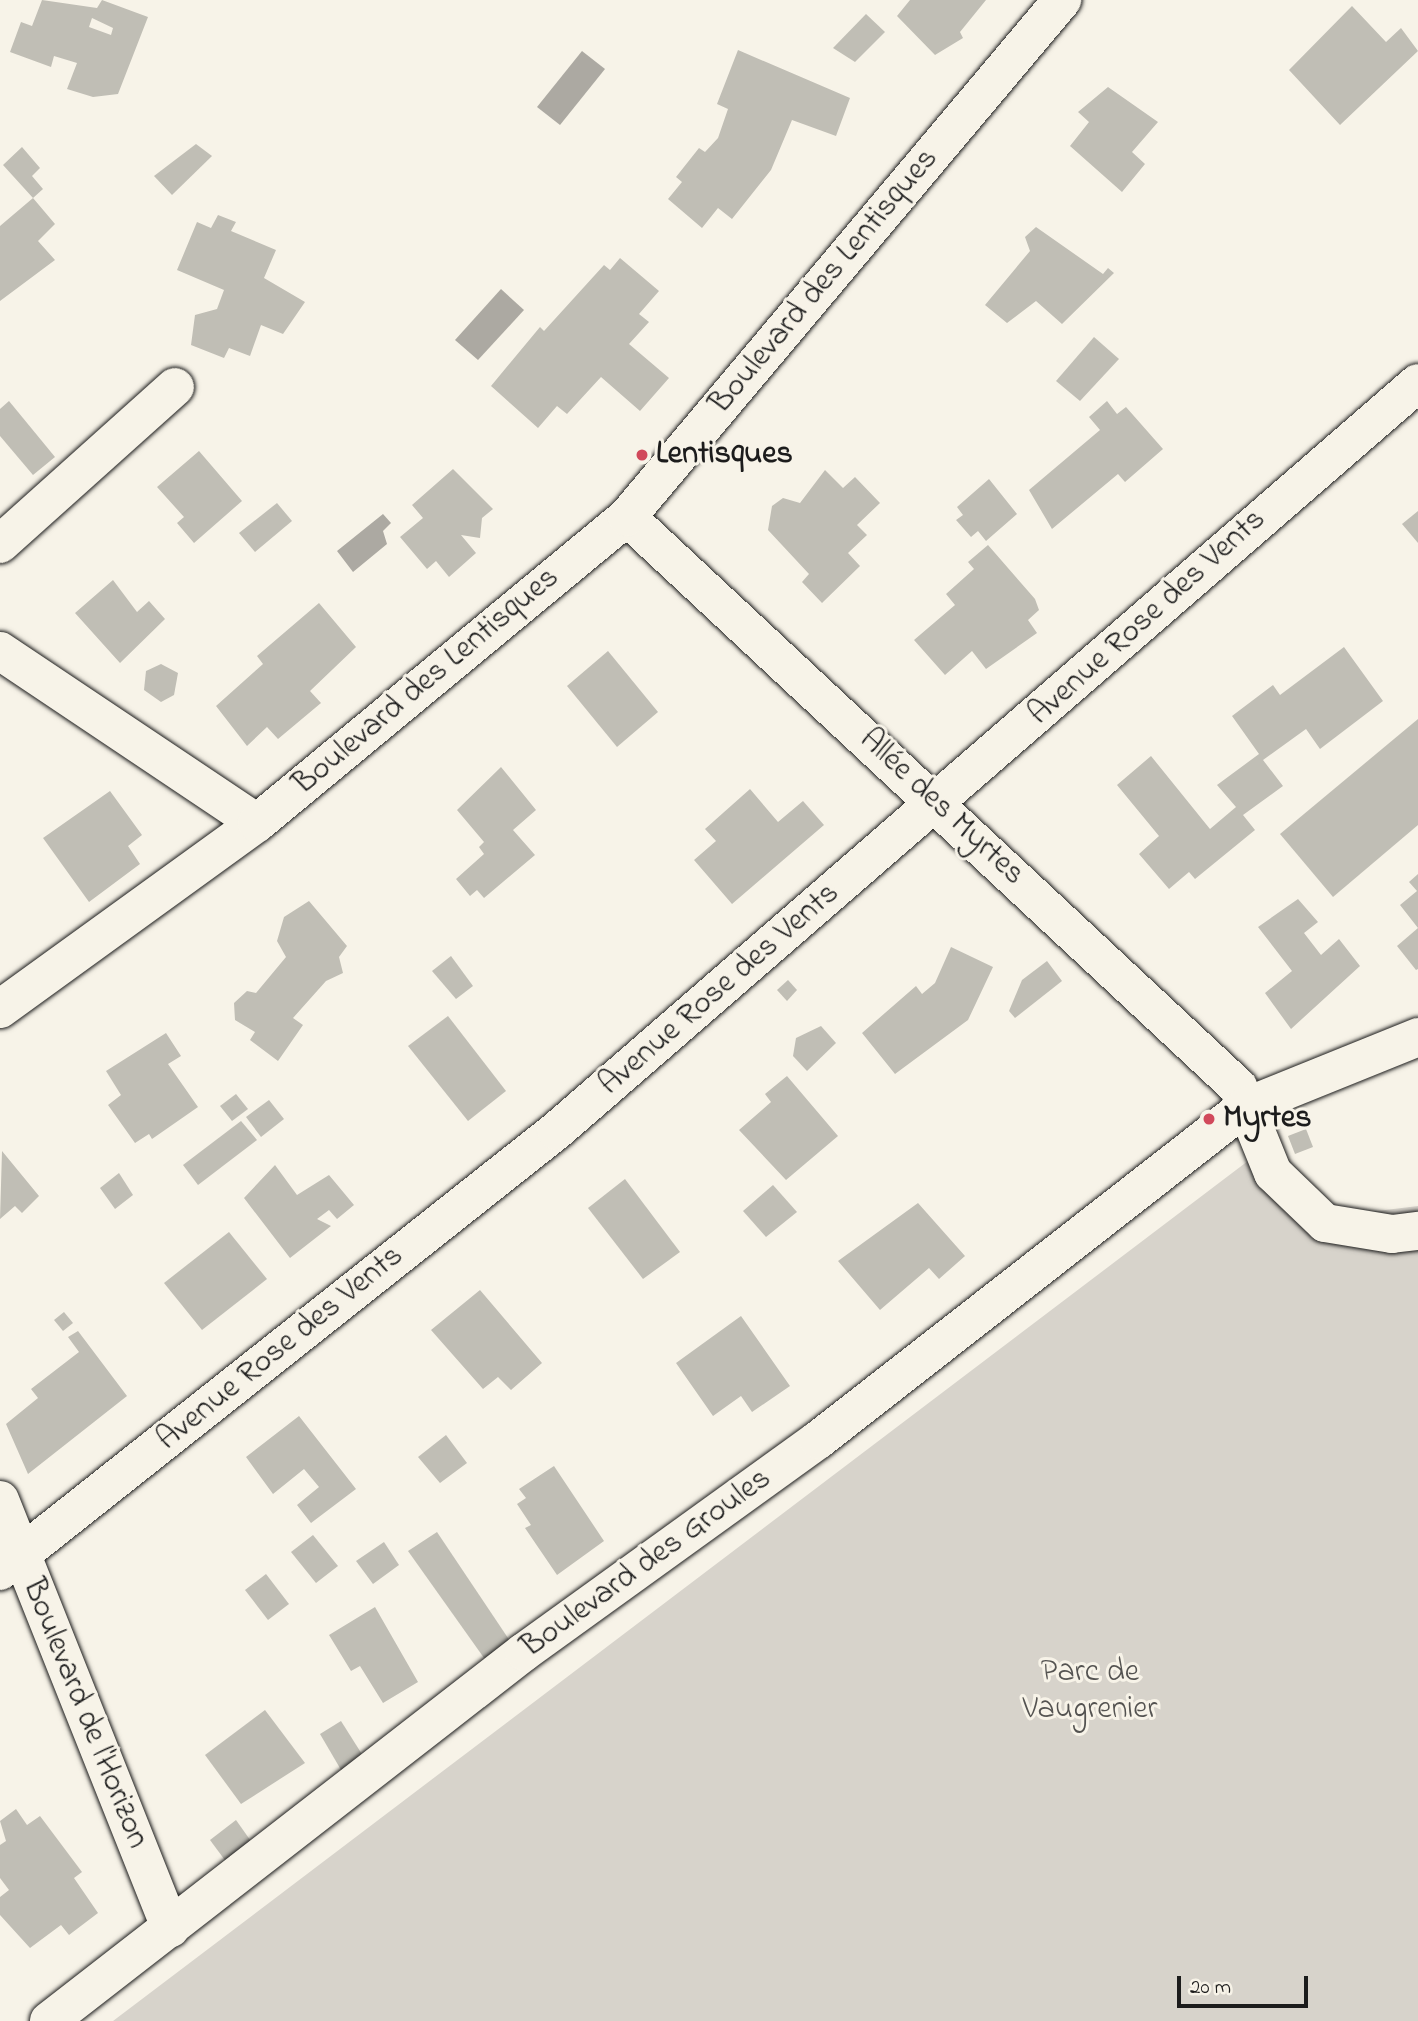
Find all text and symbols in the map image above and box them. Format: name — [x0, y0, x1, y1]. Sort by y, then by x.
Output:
street label: Boulevard des Lentisques — [703, 141, 947, 423]
place label: Lentisques — [656, 436, 793, 474]
marker: Lentisques — [634, 447, 650, 463]
street label: Avenue Rose des Vents — [1022, 502, 1274, 734]
street label: Boulevard des Lentisques — [286, 560, 568, 804]
street label: Allée des Myrtes — [850, 722, 1032, 894]
street label: Avenue Rose des Vents — [592, 875, 848, 1105]
place label: Myrtes — [1223, 1100, 1312, 1138]
marker: Myrtes — [1201, 1111, 1217, 1127]
street label: Avenue Rose des Vents — [150, 1238, 412, 1460]
street label: Boulevard des Groules — [515, 1461, 779, 1667]
street label: Boulevard de l'Horizon — [12, 1574, 156, 1854]
park label: Parc de Vaugrenier — [1023, 1655, 1157, 1730]
scale bar — [1180, 1962, 1311, 2006]
text: 20 m — [1190, 1973, 1231, 2003]

